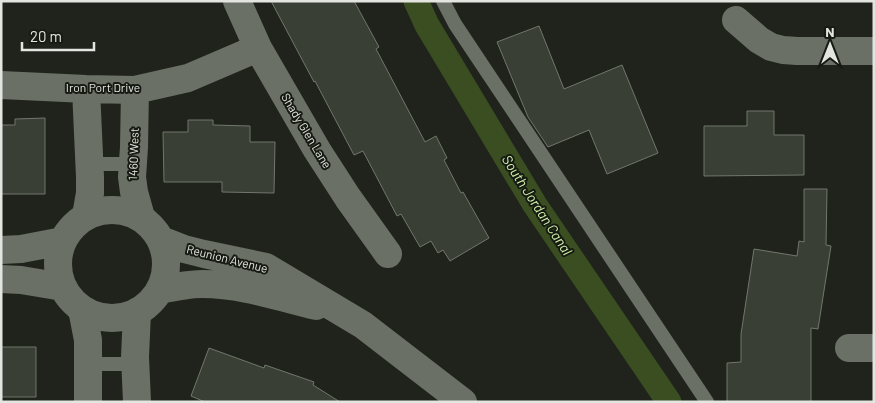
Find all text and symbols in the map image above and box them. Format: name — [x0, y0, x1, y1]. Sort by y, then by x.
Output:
scale bar — [22, 20, 95, 52]
north arrow — [805, 20, 855, 70]
text: N — [825, 23, 835, 40]
text: 20 m — [30, 27, 62, 45]
street label: Iron Port Drive — [66, 80, 140, 94]
street label: Shady Glen Lane — [279, 90, 335, 171]
street label: 1460 West — [125, 127, 141, 180]
water label: South Jordan Canal — [499, 151, 576, 258]
street label: Reunion Avenue — [185, 241, 269, 275]

